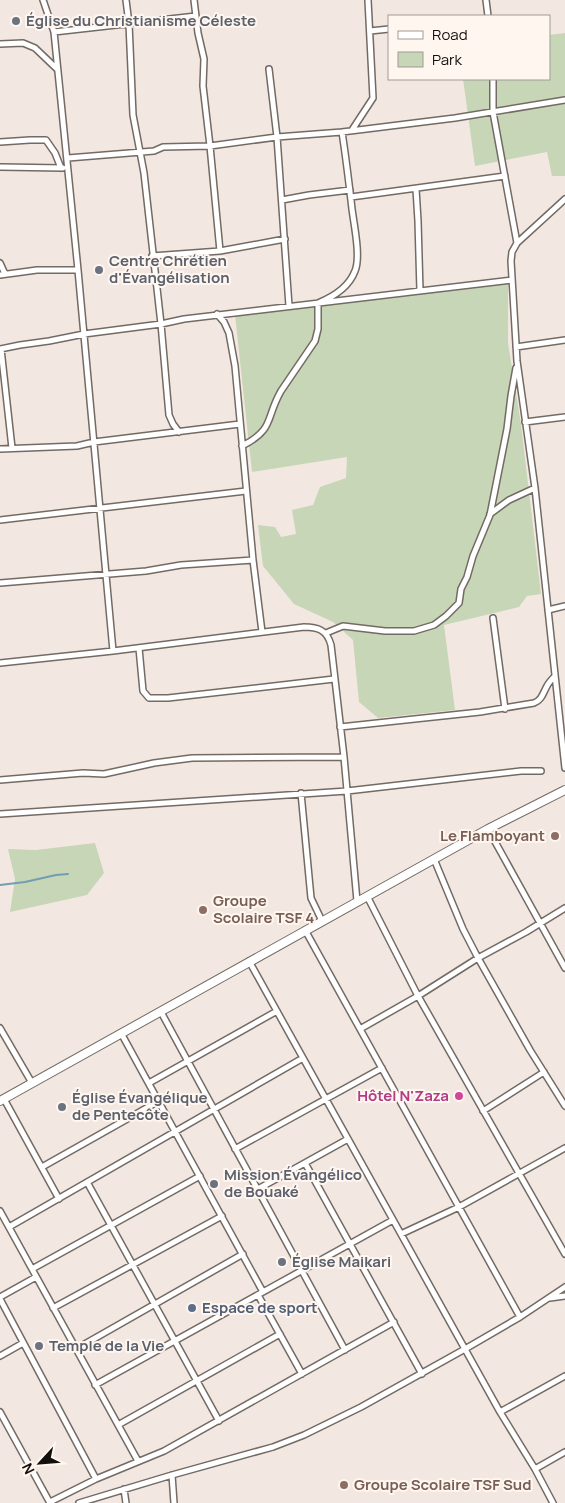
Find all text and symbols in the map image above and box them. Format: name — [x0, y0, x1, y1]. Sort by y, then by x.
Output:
place label: Église du Christianisme Céleste — [26, 10, 256, 31]
marker: Église du Christianisme Céleste — [10, 15, 22, 27]
legend — [388, 15, 550, 80]
text: Road — [432, 24, 468, 45]
text: Park — [432, 49, 462, 70]
place label: Centre Chrétien d'Évangélisation — [109, 250, 230, 288]
marker: Centre Chrétien d'Évangélisation — [93, 264, 105, 276]
place label: Le Flamboyant — [440, 825, 545, 846]
marker: Le Flamboyant — [549, 830, 561, 842]
place label: Groupe Scolaire TSF 4 — [213, 890, 314, 928]
marker: Groupe Scolaire TSF 4 — [197, 904, 209, 916]
place label: Hôtel N'Zaza — [357, 1085, 449, 1106]
place label: Église Évangélique de Pentecôte — [72, 1087, 208, 1125]
marker: Hôtel N'Zaza — [453, 1090, 465, 1102]
marker: Église Évangélique de Pentecôte — [56, 1101, 68, 1113]
place label: Mission Évangélico de Bouaké — [224, 1164, 362, 1202]
marker: Mission Évangélico de Bouaké — [208, 1178, 220, 1190]
place label: Église Maikari — [292, 1251, 391, 1272]
marker: Église Maikari — [276, 1256, 288, 1268]
place label: Espace de sport — [202, 1297, 318, 1318]
marker: Espace de sport — [186, 1302, 198, 1314]
place label: Temple de la Vie — [49, 1335, 164, 1356]
marker: Temple de la Vie — [33, 1340, 45, 1352]
north arrow — [15, 1438, 65, 1488]
text: N — [17, 1460, 39, 1478]
place label: Groupe Scolaire TSF Sud — [354, 1474, 532, 1495]
marker: Groupe Scolaire TSF Sud — [338, 1479, 350, 1491]

